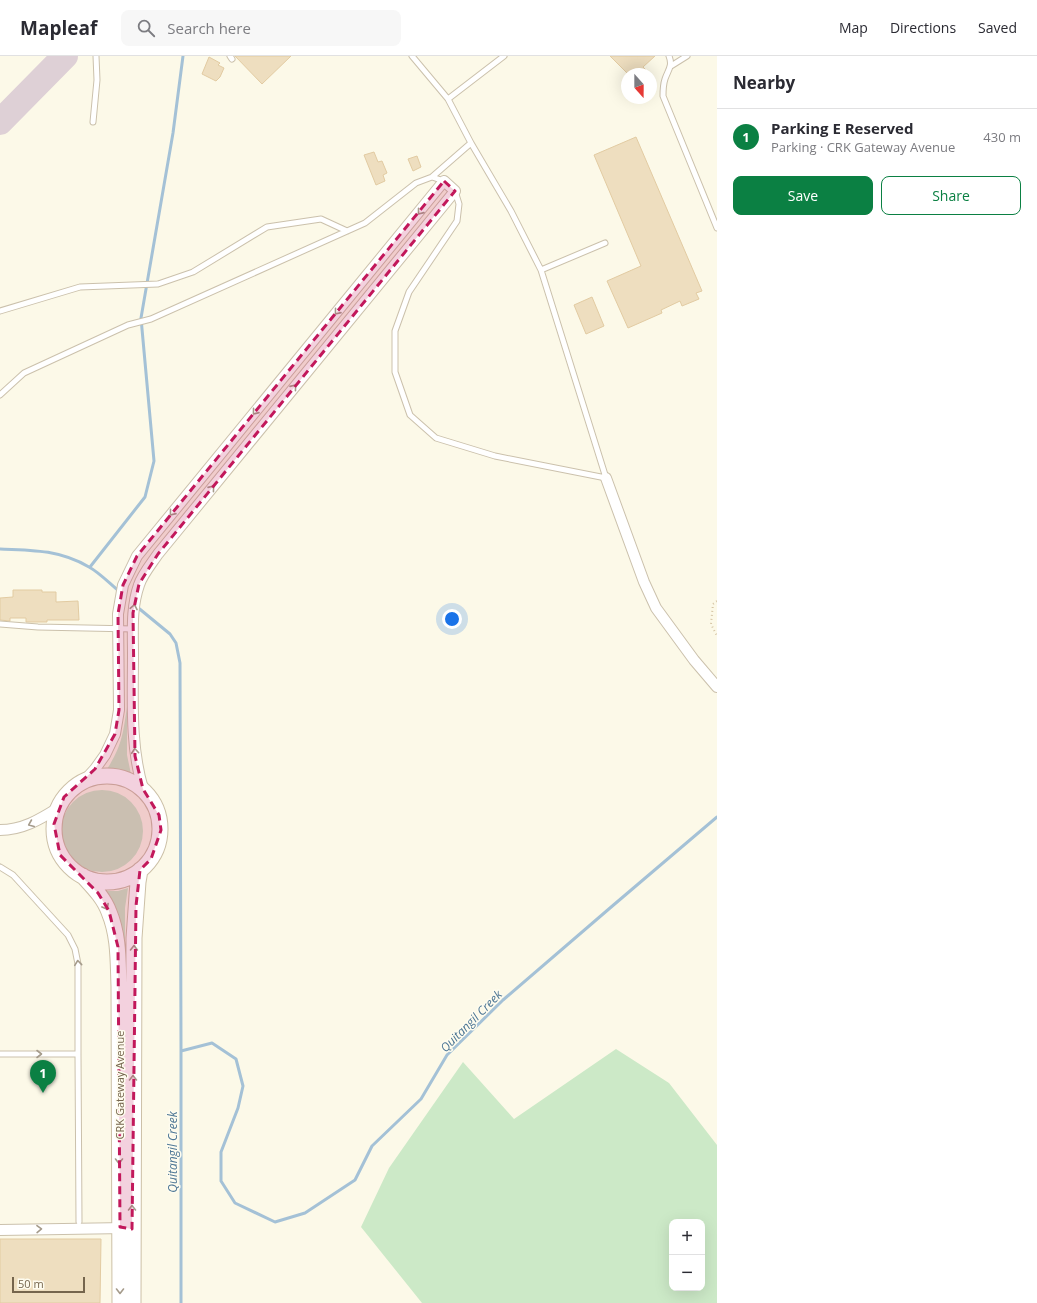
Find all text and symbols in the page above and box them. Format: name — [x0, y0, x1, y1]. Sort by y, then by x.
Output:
search box — [121, 10, 401, 46]
text: Mapleaf — [20, 15, 97, 41]
icon: search — [135, 17, 157, 39]
text: Search here — [167, 18, 251, 38]
text: Map — [839, 18, 868, 37]
text: Directions — [890, 18, 956, 37]
text: Saved — [978, 18, 1017, 37]
north arrow — [621, 68, 657, 104]
text: Nearby — [733, 71, 795, 94]
text: Parking E Reserved — [771, 118, 913, 138]
text: 1 — [742, 128, 750, 146]
text: 430 m — [983, 128, 1021, 146]
text: Parking · CRK Gateway Avenue — [771, 138, 955, 156]
button: Save — [733, 176, 873, 215]
button: Share — [881, 176, 1021, 215]
one-way arrow — [418, 207, 425, 214]
one-way arrow — [335, 307, 342, 314]
one-way arrow — [289, 385, 296, 392]
one-way arrow — [252, 408, 259, 415]
one-way arrow — [207, 485, 214, 493]
one-way arrow — [170, 508, 177, 515]
one-way arrow — [129, 604, 138, 610]
your location — [442, 609, 462, 629]
one-way arrow — [131, 748, 140, 754]
one-way arrow — [27, 819, 35, 827]
one-way arrow — [102, 903, 109, 910]
one-way arrow — [130, 945, 138, 951]
one-way arrow — [73, 960, 82, 966]
water label: Quitangil Creek — [436, 985, 507, 1056]
street label: CRK Gateway Avenue — [112, 1031, 127, 1139]
one-way arrow — [36, 1050, 42, 1058]
pin: 1 — [30, 1060, 56, 1093]
one-way arrow — [129, 1075, 137, 1081]
water label: Quitangil Creek — [164, 1110, 181, 1193]
one-way arrow — [115, 1158, 123, 1164]
one-way arrow — [128, 1205, 136, 1211]
map controls — [669, 1219, 705, 1291]
button: + — [669, 1219, 705, 1255]
one-way arrow — [36, 1225, 42, 1233]
button: − — [669, 1255, 705, 1291]
scale bar — [12, 1275, 85, 1294]
text: 50 m — [18, 1276, 44, 1291]
one-way arrow — [116, 1288, 124, 1294]

